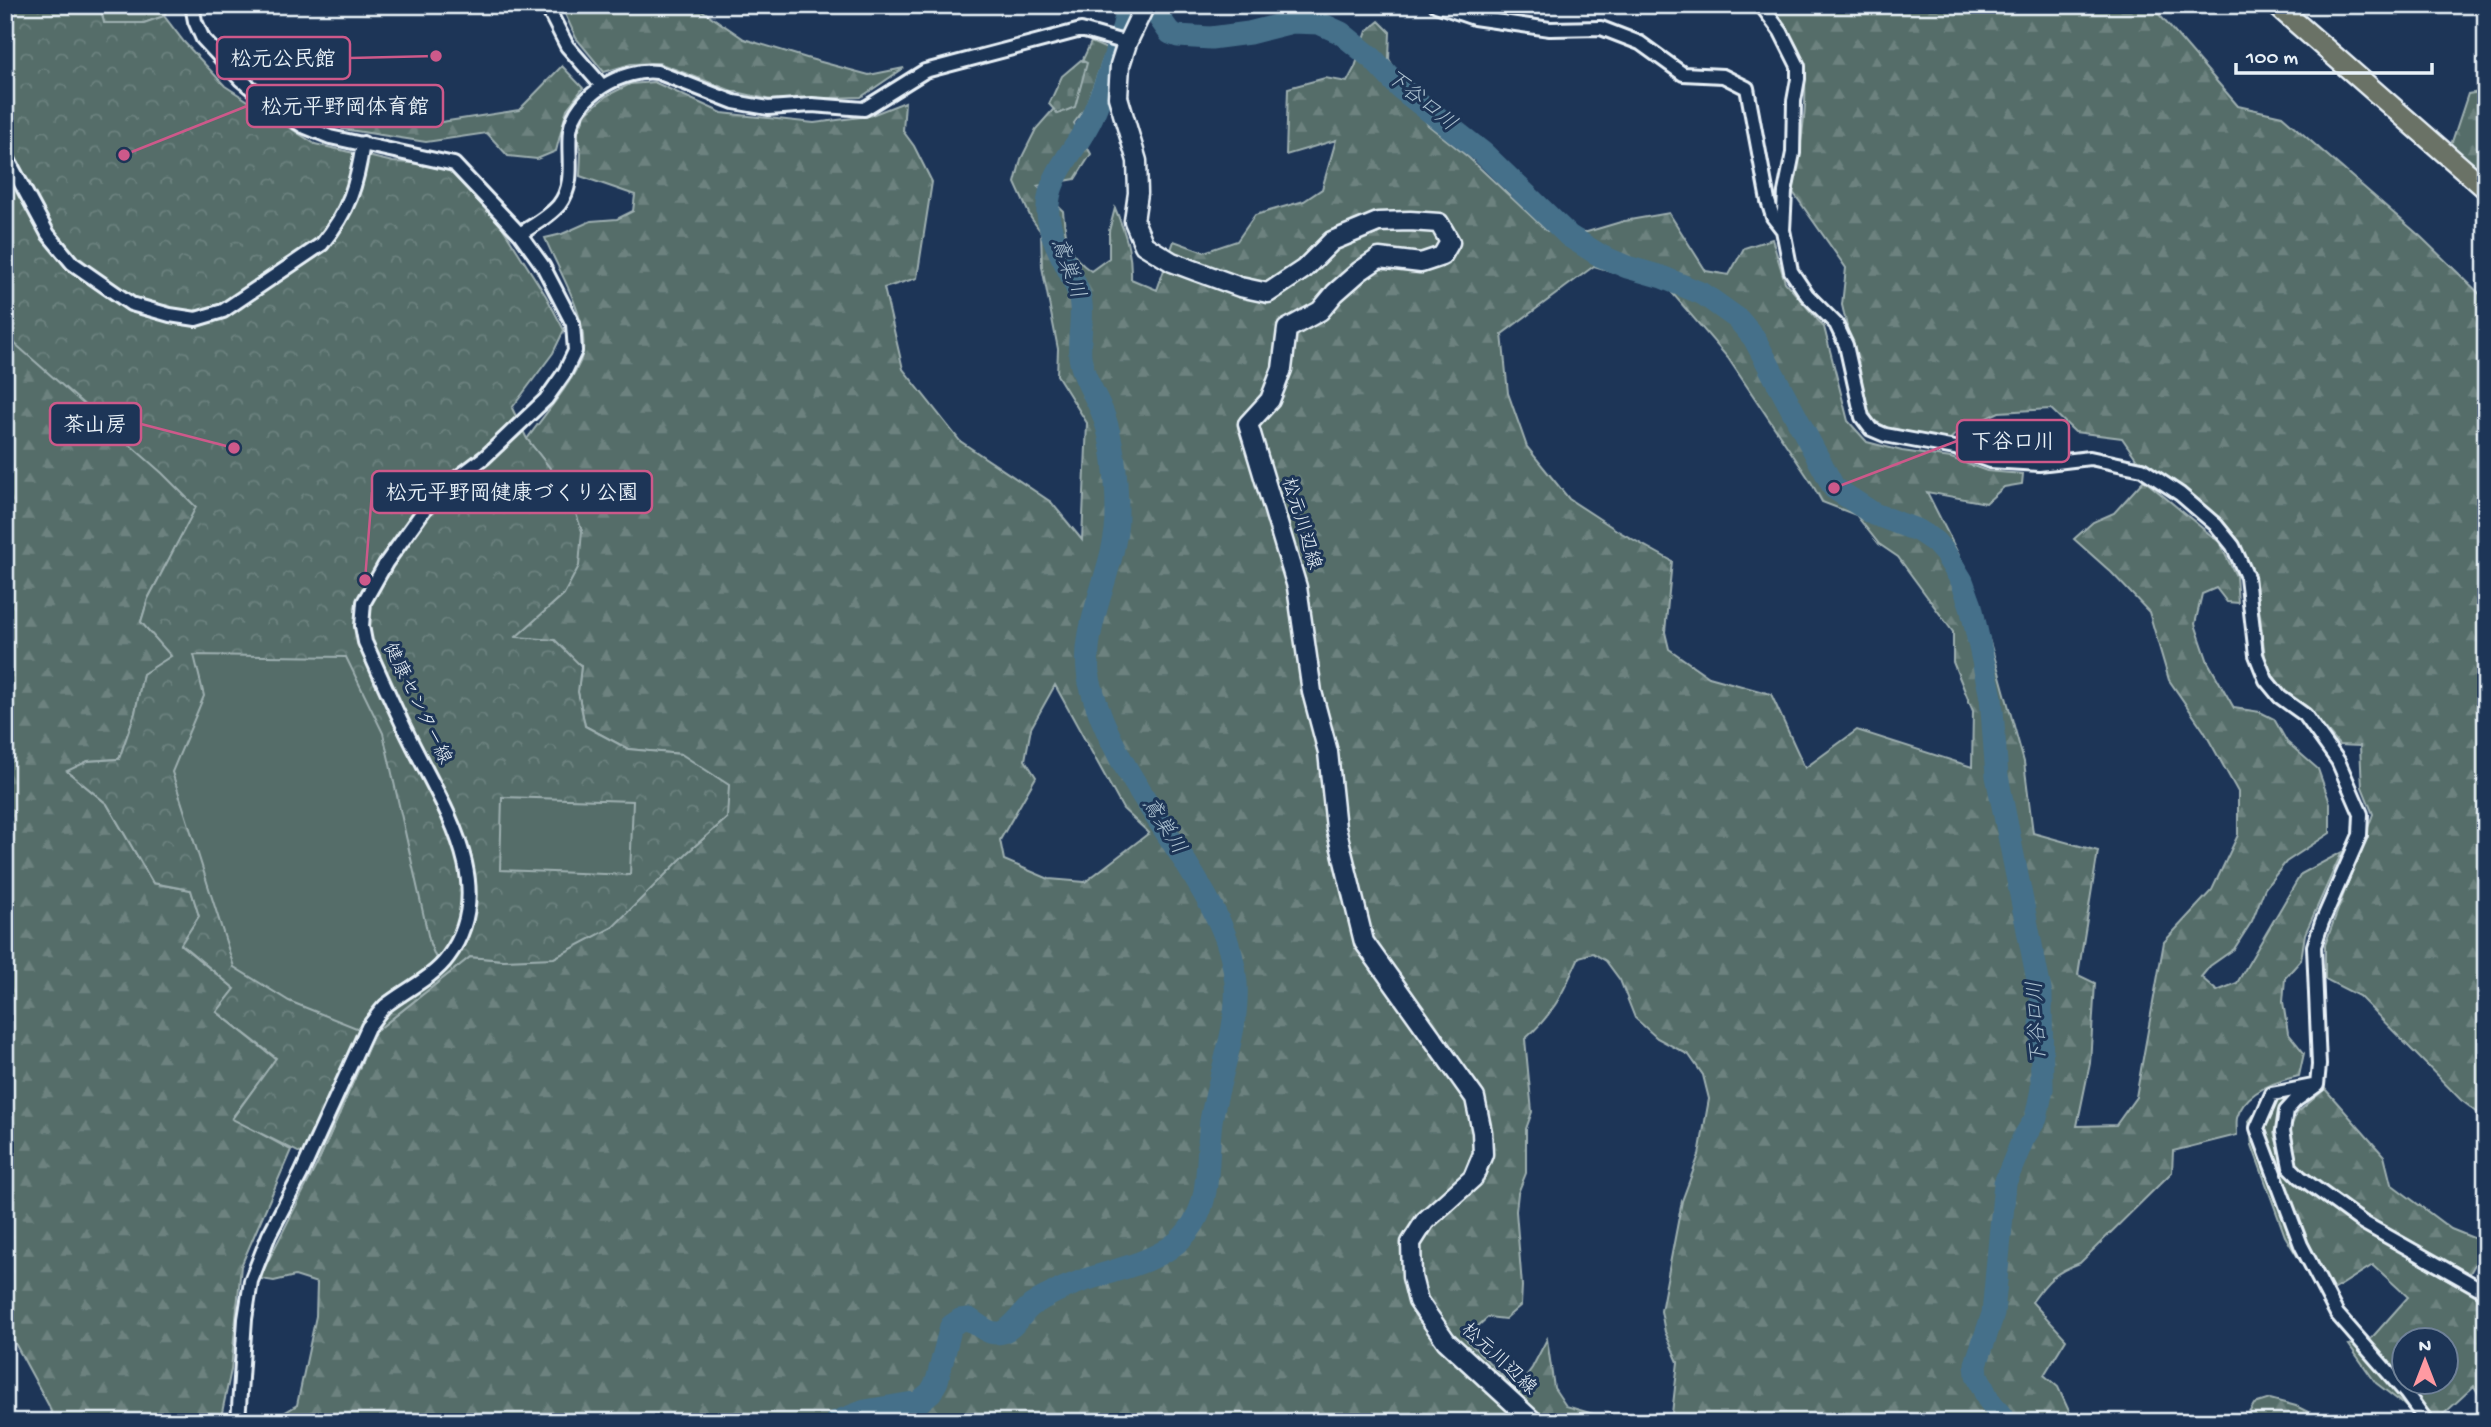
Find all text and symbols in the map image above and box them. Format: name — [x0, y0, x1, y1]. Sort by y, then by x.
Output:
scale bar — [2236, 32, 2432, 76]
callout: 松元公民館 — [217, 37, 350, 79]
text: 100 m — [2245, 47, 2298, 72]
text: 松元公民館 — [231, 48, 336, 74]
water label: 下谷口川 — [1379, 65, 1461, 138]
callout: 松元平野岡体育館 — [247, 85, 443, 127]
text: 松元平野岡体育館 — [261, 95, 429, 122]
water label: 鳶巣川 — [1043, 235, 1089, 303]
callout: 茶山房 — [50, 403, 141, 445]
text: 茶山房 — [64, 414, 127, 440]
callout: 下谷口川 — [1957, 420, 2069, 462]
text: 下谷口川 — [1971, 431, 2055, 457]
callout: 松元平野岡健康づくり公園 — [372, 471, 652, 513]
street label: 松元川辺線 — [1275, 475, 1326, 573]
text: 松元平野岡健康づくり公園 — [386, 481, 638, 508]
street label: 健康センター線 — [377, 639, 456, 768]
water label: 鳶巣川 — [1134, 793, 1190, 860]
water label: 下谷口川 — [2023, 980, 2054, 1066]
street label: 松元川辺線 — [1455, 1318, 1541, 1401]
north arrow — [2390, 1326, 2460, 1396]
text: N — [2419, 1336, 2431, 1359]

